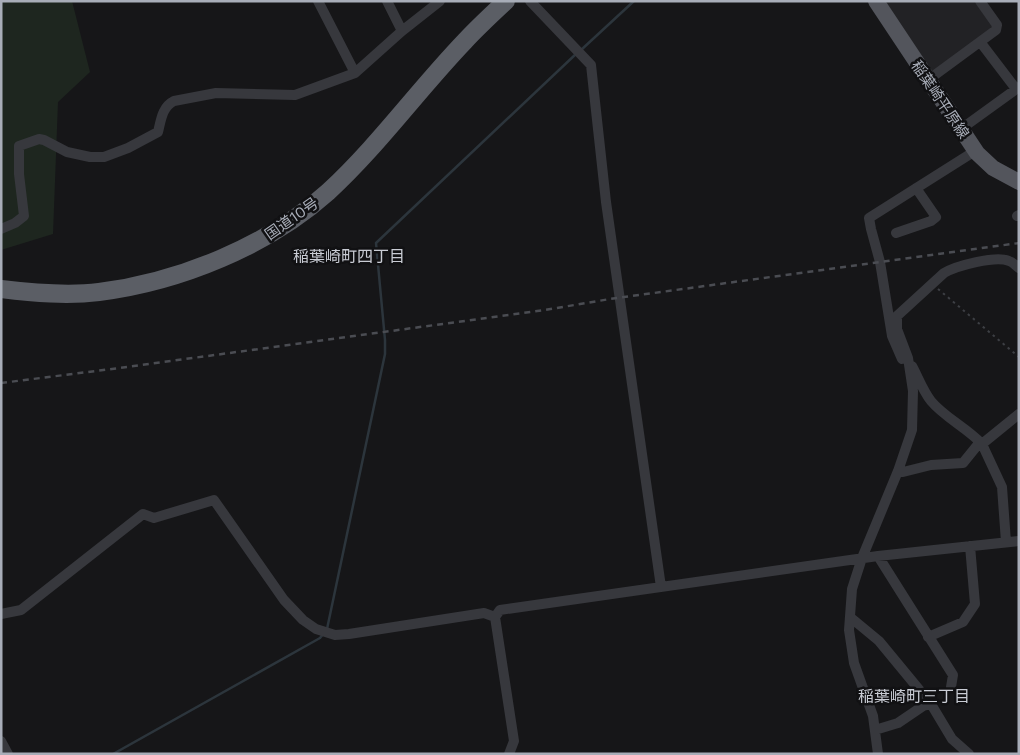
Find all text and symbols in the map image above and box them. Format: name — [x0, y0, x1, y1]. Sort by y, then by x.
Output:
street label: 稲葉崎平原線 — [908, 57, 974, 141]
street label: 国道10号 — [261, 193, 321, 243]
district label: 稲葉崎町四丁目 — [293, 246, 405, 265]
district label: 稲葉崎町三丁目 — [858, 686, 970, 705]

